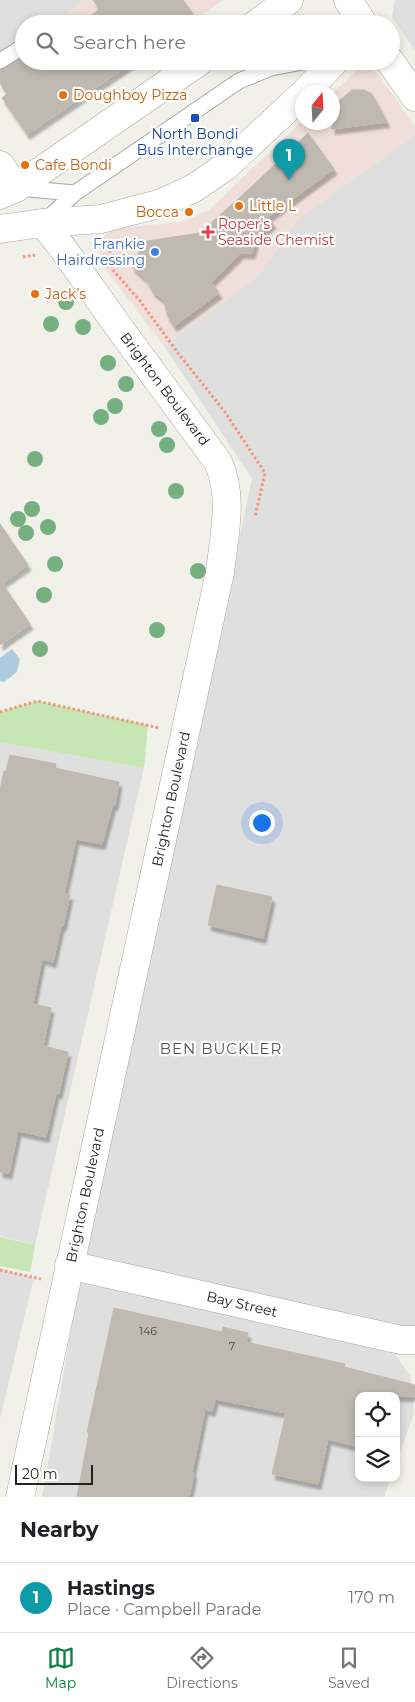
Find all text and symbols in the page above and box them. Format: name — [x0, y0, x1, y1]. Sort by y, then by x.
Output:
search box — [15, 15, 400, 70]
icon: search — [33, 29, 61, 57]
text: Search here — [73, 31, 186, 54]
north arrow — [295, 85, 340, 130]
place label: Doughboy Pizza — [73, 86, 188, 104]
marker: Doughboy Pizza — [57, 89, 69, 101]
marker: North Bondi Bus Interchange — [189, 112, 201, 124]
place label: North Bondi Bus Interchange — [137, 125, 253, 159]
pin: 1 — [273, 139, 305, 180]
place label: Cafe Bondi — [35, 156, 112, 174]
marker: Cafe Bondi — [19, 159, 31, 171]
place label: Little L — [249, 197, 297, 215]
marker: Little L — [233, 200, 245, 212]
place label: Bocca — [136, 203, 179, 221]
marker: Bocca — [183, 206, 195, 218]
place label: Roper's Seaside Chemist — [218, 215, 335, 249]
marker: Roper's Seaside Chemist — [202, 226, 214, 238]
place label: Frankie Hairdressing — [56, 235, 145, 269]
marker: Frankie Hairdressing — [149, 246, 161, 258]
place label: Jack’s — [44, 285, 86, 303]
marker: Jack’s — [29, 288, 41, 300]
street label: Brighton Boulevard — [116, 329, 214, 449]
street label: Brighton Boulevard — [148, 730, 194, 868]
your location — [249, 810, 275, 836]
district label: BEN BUCKLER — [160, 1039, 282, 1058]
street label: Brighton Boulevard — [62, 1126, 108, 1264]
street label: Bay Street — [205, 1287, 279, 1321]
house number: 146 — [139, 1324, 157, 1338]
house number: 7 — [229, 1339, 235, 1353]
map controls — [355, 1392, 400, 1482]
button: locate — [355, 1392, 400, 1437]
button: layers — [355, 1437, 400, 1482]
scale bar — [15, 1462, 92, 1485]
text: 20 m — [22, 1465, 58, 1483]
text: Nearby — [20, 1517, 99, 1542]
text: Hastings — [67, 1577, 155, 1600]
text: 1 — [33, 1588, 39, 1607]
text: 170 m — [348, 1588, 395, 1607]
text: Place · Campbell Parade — [67, 1600, 261, 1619]
tab: Map — [45, 1644, 76, 1692]
tab: Directions — [166, 1644, 238, 1692]
tab: Saved — [328, 1644, 370, 1692]

